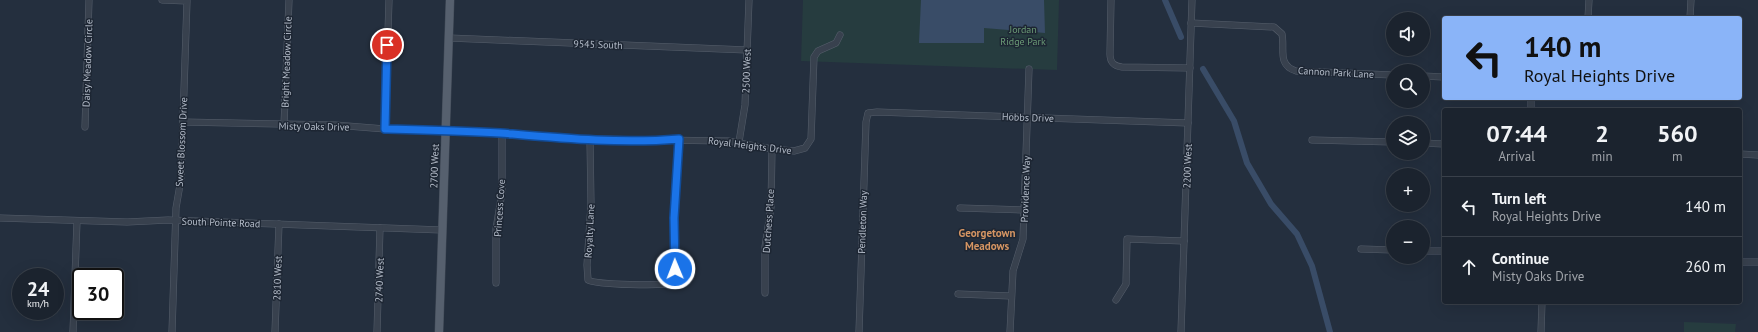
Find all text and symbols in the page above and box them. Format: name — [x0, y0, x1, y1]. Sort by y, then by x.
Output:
map controls — [1386, 12, 1430, 264]
button: sound — [1386, 12, 1430, 56]
street label: Bright Meadow Circle — [278, 16, 295, 108]
street label: Daisy Meadow Circle — [79, 19, 96, 107]
park label: Jordan Ridge Park — [1000, 23, 1046, 48]
pin — [370, 28, 404, 62]
text: 140 m — [1524, 28, 1601, 65]
icon: left — [1458, 32, 1510, 84]
icon: arrive — [376, 34, 398, 56]
street label: 9545 South — [573, 37, 623, 52]
street label: 2500 West — [739, 48, 754, 94]
street label: Cannon Park Lane — [1298, 64, 1374, 81]
button: search — [1386, 64, 1430, 108]
text: Royal Heights Drive — [1524, 64, 1675, 87]
street label: Sweet Blossom Drive — [173, 97, 190, 187]
street label: Hobbs Drive — [1002, 110, 1054, 125]
button: layers — [1386, 116, 1430, 160]
text: 07:44 — [1486, 118, 1547, 149]
text: 2 — [1595, 118, 1609, 149]
text: 560 — [1657, 118, 1698, 149]
street label: Misty Oaks Drive — [278, 119, 350, 134]
street label: Royal Heights Drive — [707, 134, 792, 157]
street label: 2700 West — [427, 143, 442, 189]
street label: 2200 West — [1180, 143, 1195, 189]
text: Arrival — [1499, 148, 1535, 165]
text: min — [1591, 148, 1613, 165]
text: m — [1672, 148, 1683, 165]
street label: Providence Way — [1018, 155, 1033, 223]
button: + — [1386, 168, 1430, 212]
street label: Princess Cove — [491, 179, 508, 237]
street label: Dutchess Place — [760, 189, 777, 254]
text: Turn left — [1492, 189, 1546, 208]
street label: Pendleton Way — [855, 190, 870, 254]
icon: left — [1458, 196, 1480, 218]
text: 140 m — [1685, 197, 1726, 216]
street label: Royalty Lane — [582, 204, 597, 258]
text: Royal Heights Drive — [1492, 208, 1601, 225]
street label: South Pointe Road — [182, 215, 260, 230]
button: − — [1386, 220, 1430, 264]
district label: Georgetown Meadows — [958, 226, 1016, 253]
position arrow — [654, 248, 696, 290]
text: Continue — [1492, 249, 1549, 268]
street label: 2810 West — [270, 255, 285, 301]
icon: ahead — [1458, 256, 1480, 278]
street label: 2740 West — [372, 257, 387, 303]
text: 260 m — [1685, 257, 1726, 276]
speed limit sign: 30 — [72, 268, 124, 320]
text: Misty Oaks Drive — [1492, 268, 1584, 285]
text: 24 — [27, 276, 49, 302]
text: km/h — [27, 297, 49, 310]

